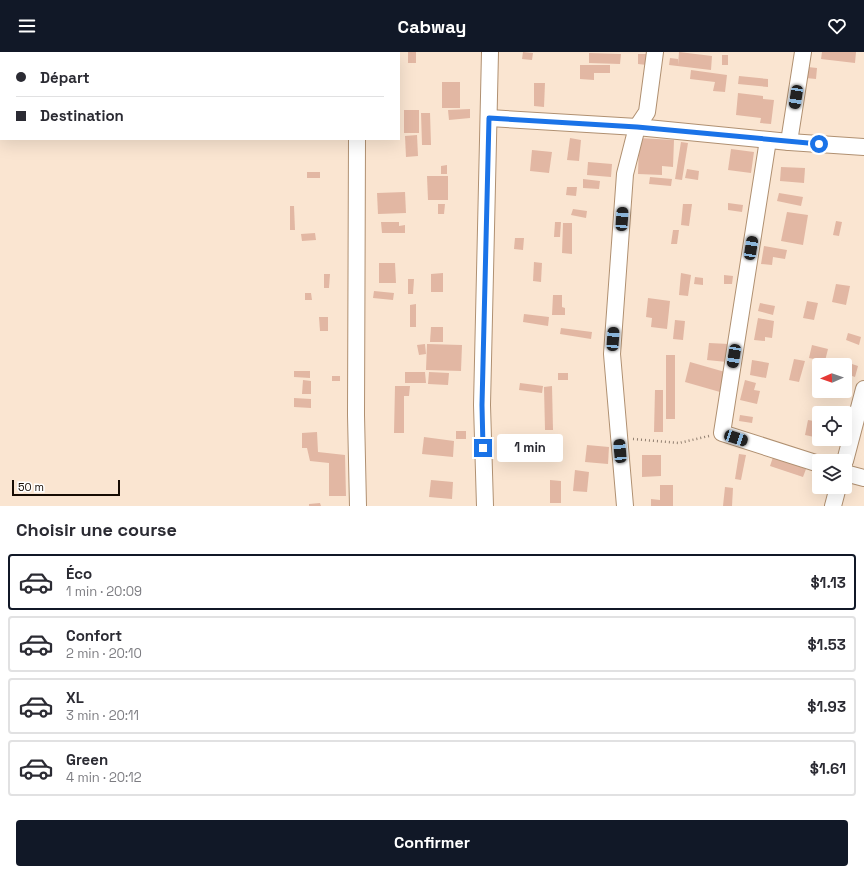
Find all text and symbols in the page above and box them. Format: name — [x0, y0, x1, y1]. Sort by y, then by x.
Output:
icon: menu — [16, 15, 38, 37]
text: Cabway — [398, 15, 466, 38]
icon: heart — [826, 15, 848, 37]
text: Départ — [40, 68, 90, 87]
car — [788, 84, 804, 110]
text: Destination — [40, 106, 124, 125]
route start — [810, 135, 828, 153]
car — [615, 207, 629, 231]
car — [743, 235, 759, 261]
car — [606, 327, 620, 351]
car — [726, 343, 742, 369]
north arrow — [812, 358, 852, 398]
map controls — [812, 358, 852, 494]
button: locate — [812, 406, 852, 446]
car — [723, 429, 749, 447]
callout: 1 min — [497, 434, 563, 462]
route end — [474, 439, 492, 457]
text: 1 min — [514, 439, 546, 456]
car — [613, 439, 627, 463]
button: layers — [812, 454, 852, 494]
scale bar — [12, 478, 120, 497]
text: 50 m — [18, 480, 44, 494]
text: Choisir une course — [16, 518, 177, 541]
icon: car — [18, 564, 54, 600]
text: Éco — [66, 564, 92, 583]
text: $1.13 — [811, 573, 846, 592]
text: 1 min · 20:09 — [66, 583, 142, 600]
icon: car — [18, 626, 54, 662]
text: Confort — [66, 626, 122, 645]
text: $1.53 — [808, 635, 846, 654]
text: 2 min · 20:10 — [66, 645, 142, 662]
icon: car — [18, 688, 54, 724]
text: XL — [66, 688, 84, 707]
text: $1.93 — [807, 697, 846, 716]
text: 3 min · 20:11 — [66, 707, 139, 724]
icon: car — [18, 750, 54, 786]
text: Green — [66, 750, 108, 769]
text: $1.61 — [810, 759, 846, 778]
text: 4 min · 20:12 — [66, 769, 142, 786]
button: Confirmer — [16, 820, 848, 866]

